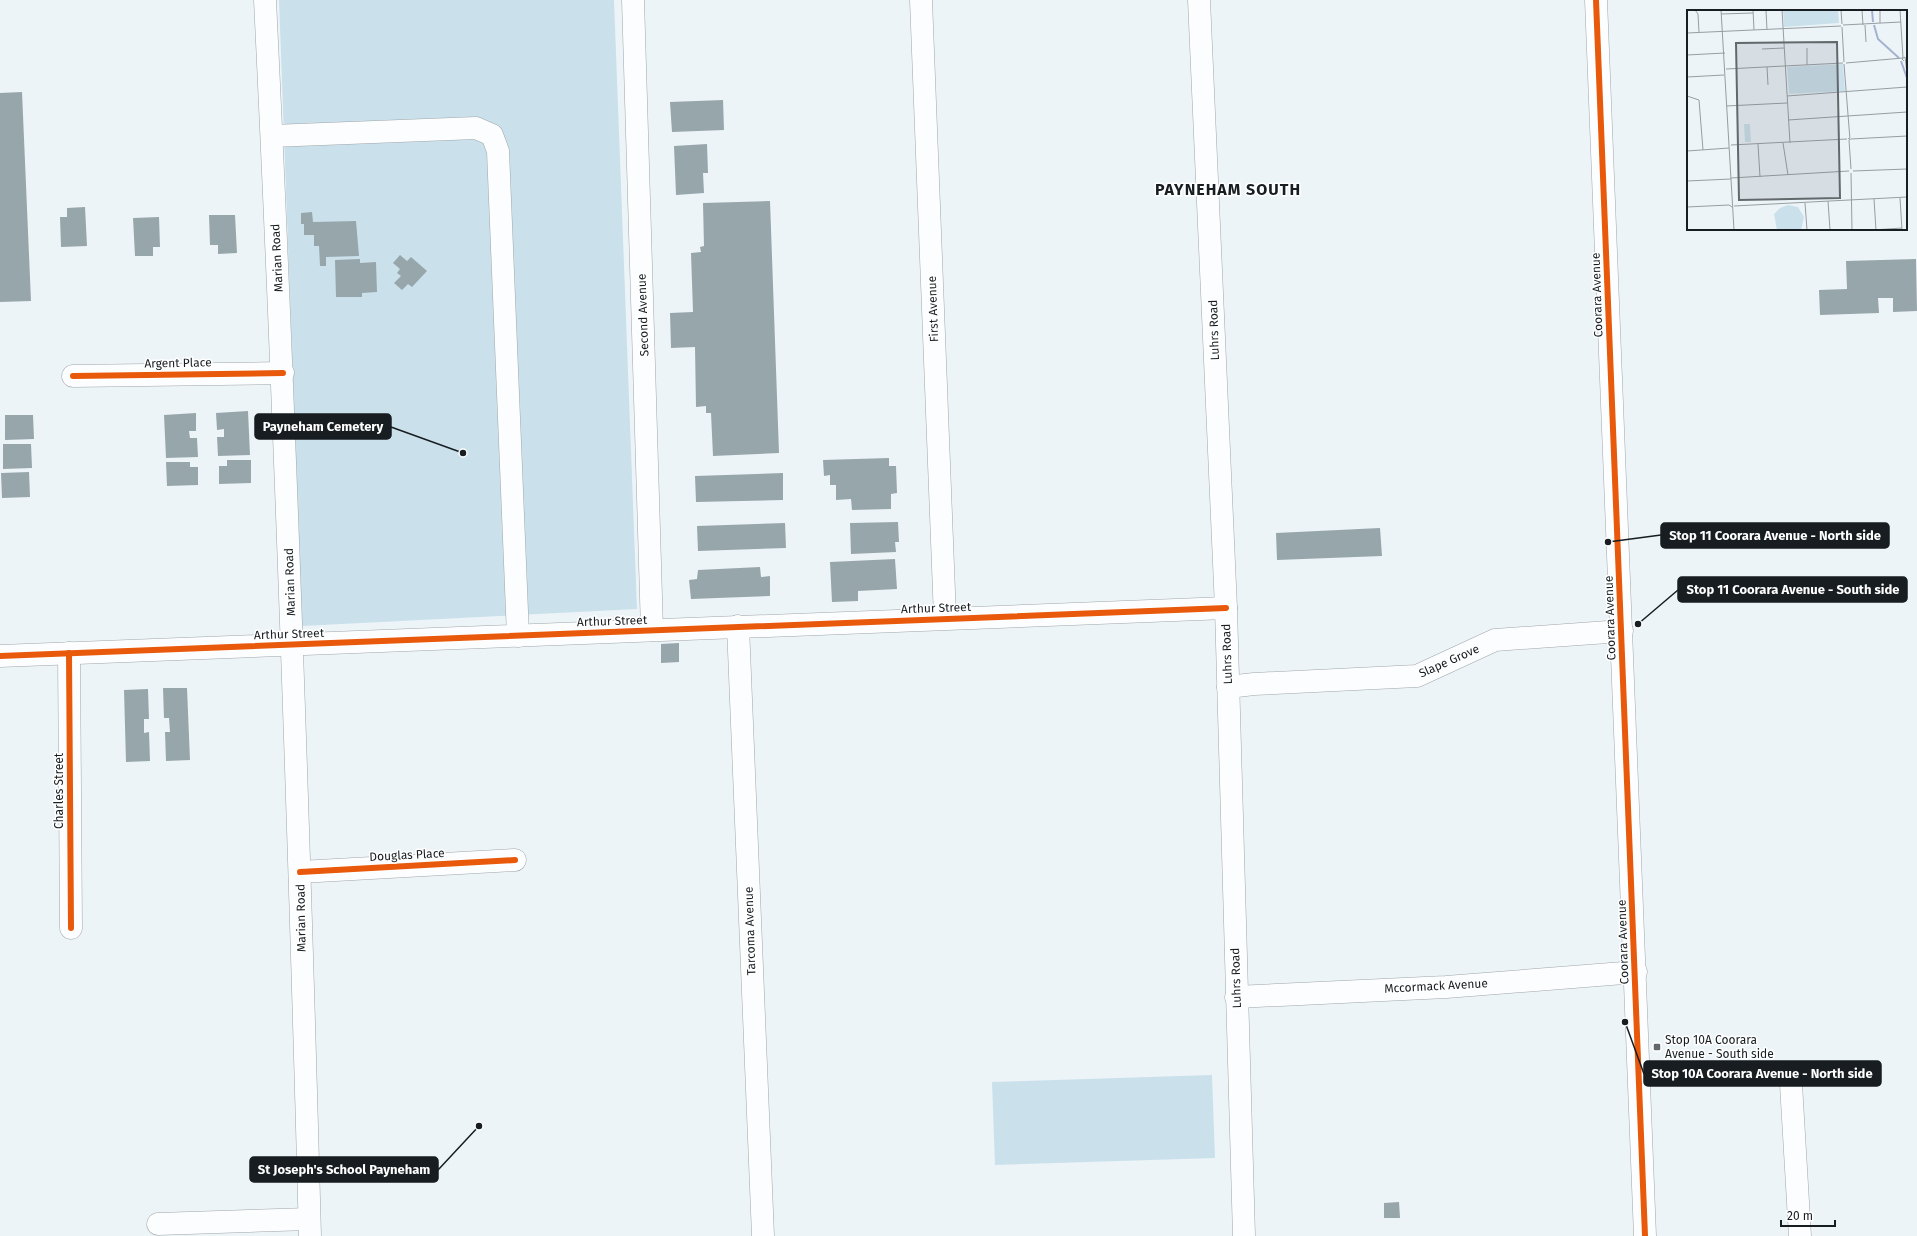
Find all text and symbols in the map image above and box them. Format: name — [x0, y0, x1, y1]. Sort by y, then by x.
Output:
inset map — [1687, 10, 1907, 230]
district label: PAYNEHAM SOUTH — [1155, 180, 1301, 199]
street label: Marian Road — [268, 224, 286, 292]
street label: Coorara Avenue — [1589, 252, 1605, 338]
street label: Second Avenue — [635, 273, 651, 357]
street label: First Avenue — [925, 276, 941, 342]
street label: Luhrs Road — [1206, 299, 1222, 361]
street label: Argent Place — [144, 355, 212, 371]
callout: Payneham Cemetery — [255, 414, 391, 439]
text: Payneham Cemetery — [263, 419, 384, 434]
callout: Stop 11 Coorara Avenue - North side — [1661, 523, 1889, 548]
text: Stop 11 Coorara Avenue - North side — [1669, 528, 1881, 543]
street label: Marian Road — [282, 548, 298, 616]
street label: Coorara Avenue — [1602, 575, 1618, 661]
callout: Stop 11 Coorara Avenue - South side — [1678, 577, 1907, 602]
text: Stop 11 Coorara Avenue - South side — [1687, 582, 1899, 597]
street label: Arthur Street — [901, 600, 972, 616]
street label: Arthur Street — [577, 613, 648, 629]
street label: Luhrs Road — [1219, 623, 1235, 685]
street label: Arthur Street — [254, 626, 325, 642]
street label: Slape Grove — [1417, 641, 1481, 681]
street label: Charles Street — [52, 752, 66, 829]
street label: Douglas Place — [369, 846, 445, 864]
street label: Marian Road — [293, 884, 309, 952]
street label: Tarcoma Avenue — [741, 886, 759, 976]
street label: Coorara Avenue — [1615, 899, 1631, 985]
street label: Luhrs Road — [1228, 947, 1244, 1009]
street label: Mccormack Avenue — [1384, 976, 1488, 996]
place label: Stop 10A Coorara Avenue - South side — [1665, 1033, 1774, 1061]
marker: Stop 10A Coorara Avenue - South side — [1652, 1042, 1662, 1052]
callout: Stop 10A Coorara Avenue - North side — [1644, 1061, 1881, 1086]
text: Stop 10A Coorara Avenue - North side — [1651, 1066, 1873, 1081]
callout: St Joseph's School Payneham — [250, 1157, 438, 1182]
text: St Joseph's School Payneham — [258, 1162, 430, 1177]
scale bar — [1781, 1202, 1835, 1228]
text: 20 m — [1787, 1209, 1813, 1223]

